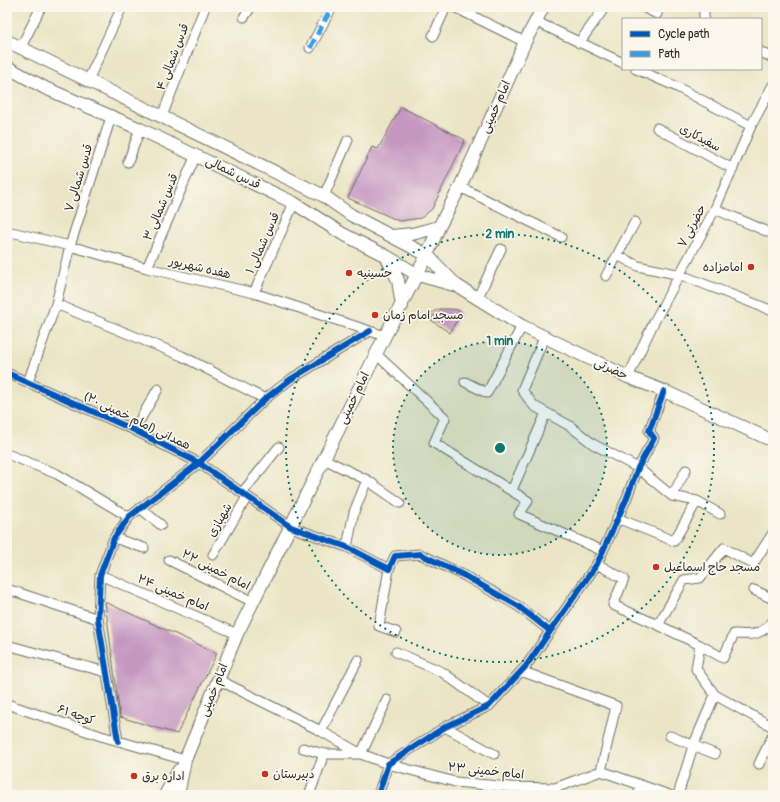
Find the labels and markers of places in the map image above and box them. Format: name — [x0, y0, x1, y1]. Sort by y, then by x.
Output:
place label: امامزاده — [703, 260, 743, 275]
marker: امامزاده — [746, 262, 756, 272]
place label: حسینیه — [357, 266, 392, 281]
marker: حسینیه — [344, 268, 354, 278]
place label: مسجد امام زمان — [383, 308, 464, 324]
marker: مسجد امام زمان — [370, 310, 380, 320]
centre of rings — [493, 441, 507, 455]
place label: مسجد حاج اسماعیل — [664, 560, 760, 576]
marker: مسجد حاج اسماعیل — [651, 562, 661, 572]
place label: دبیرستان — [273, 767, 315, 782]
place label: اداره برق — [142, 769, 185, 784]
marker: دبیرستان — [260, 769, 270, 779]
marker: اداره برق — [129, 771, 139, 781]

